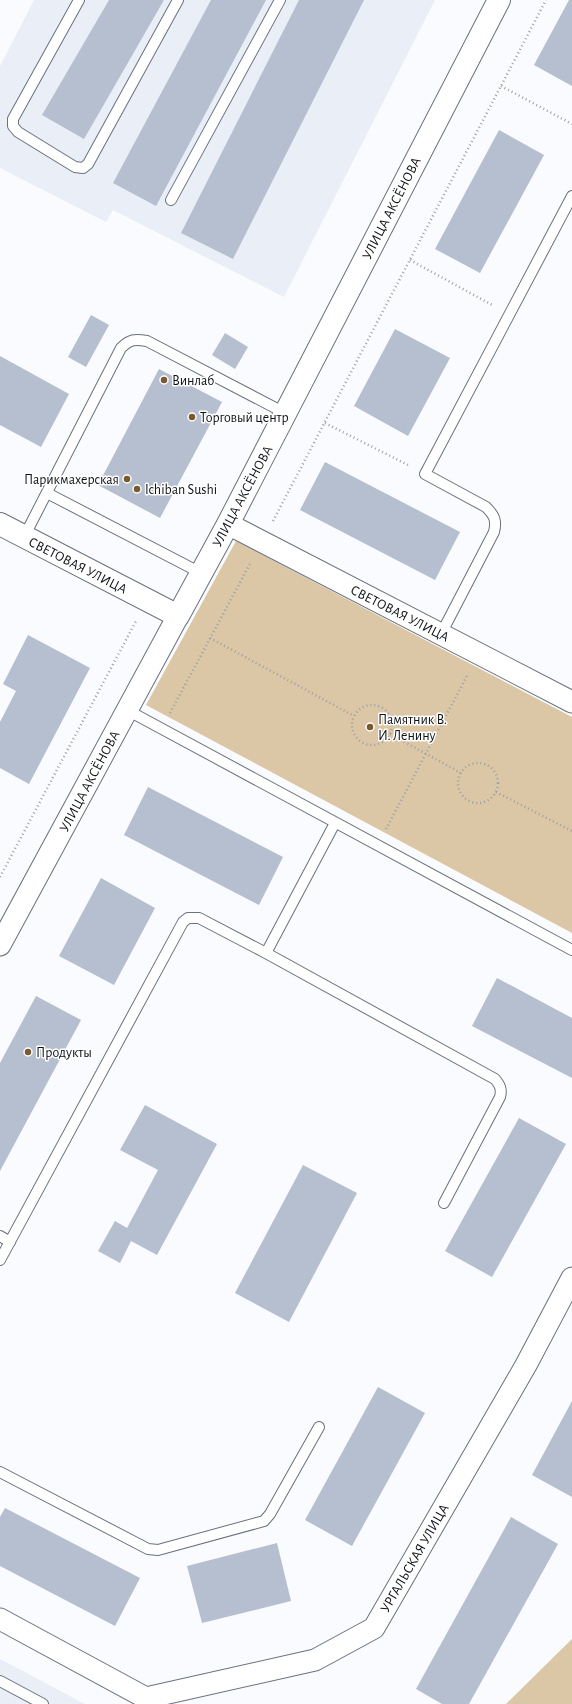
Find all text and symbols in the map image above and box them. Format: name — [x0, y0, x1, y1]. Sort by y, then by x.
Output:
street label: УЛИЦА АКСЁНОВА — [358, 154, 424, 262]
place label: Винлаб — [172, 374, 214, 388]
marker: Винлаб — [159, 375, 169, 385]
place label: Торговый центр — [200, 411, 289, 425]
marker: Торговый центр — [187, 412, 197, 422]
street label: УЛИЦА АКСЁНОВА — [209, 443, 275, 549]
place label: Парикмахерская — [24, 473, 119, 487]
marker: Парикмахерская — [122, 474, 132, 484]
place label: Ichiban Sushi — [145, 483, 217, 497]
marker: Ichiban Sushi — [132, 484, 142, 494]
street label: СВЕТОВАЯ УЛИЦА — [26, 535, 129, 597]
street label: СВЕТОВАЯ УЛИЦА — [348, 583, 451, 645]
place label: Памятник В. И. Ленину — [378, 713, 447, 743]
marker: Памятник В. И. Ленину — [365, 722, 375, 732]
street label: УЛИЦА АКСЁНОВА — [56, 728, 122, 834]
place label: Продукты — [36, 1046, 92, 1060]
marker: Продукты — [23, 1047, 33, 1057]
street label: УРГАЛЬСКАЯ УЛИЦА — [378, 1502, 452, 1615]

